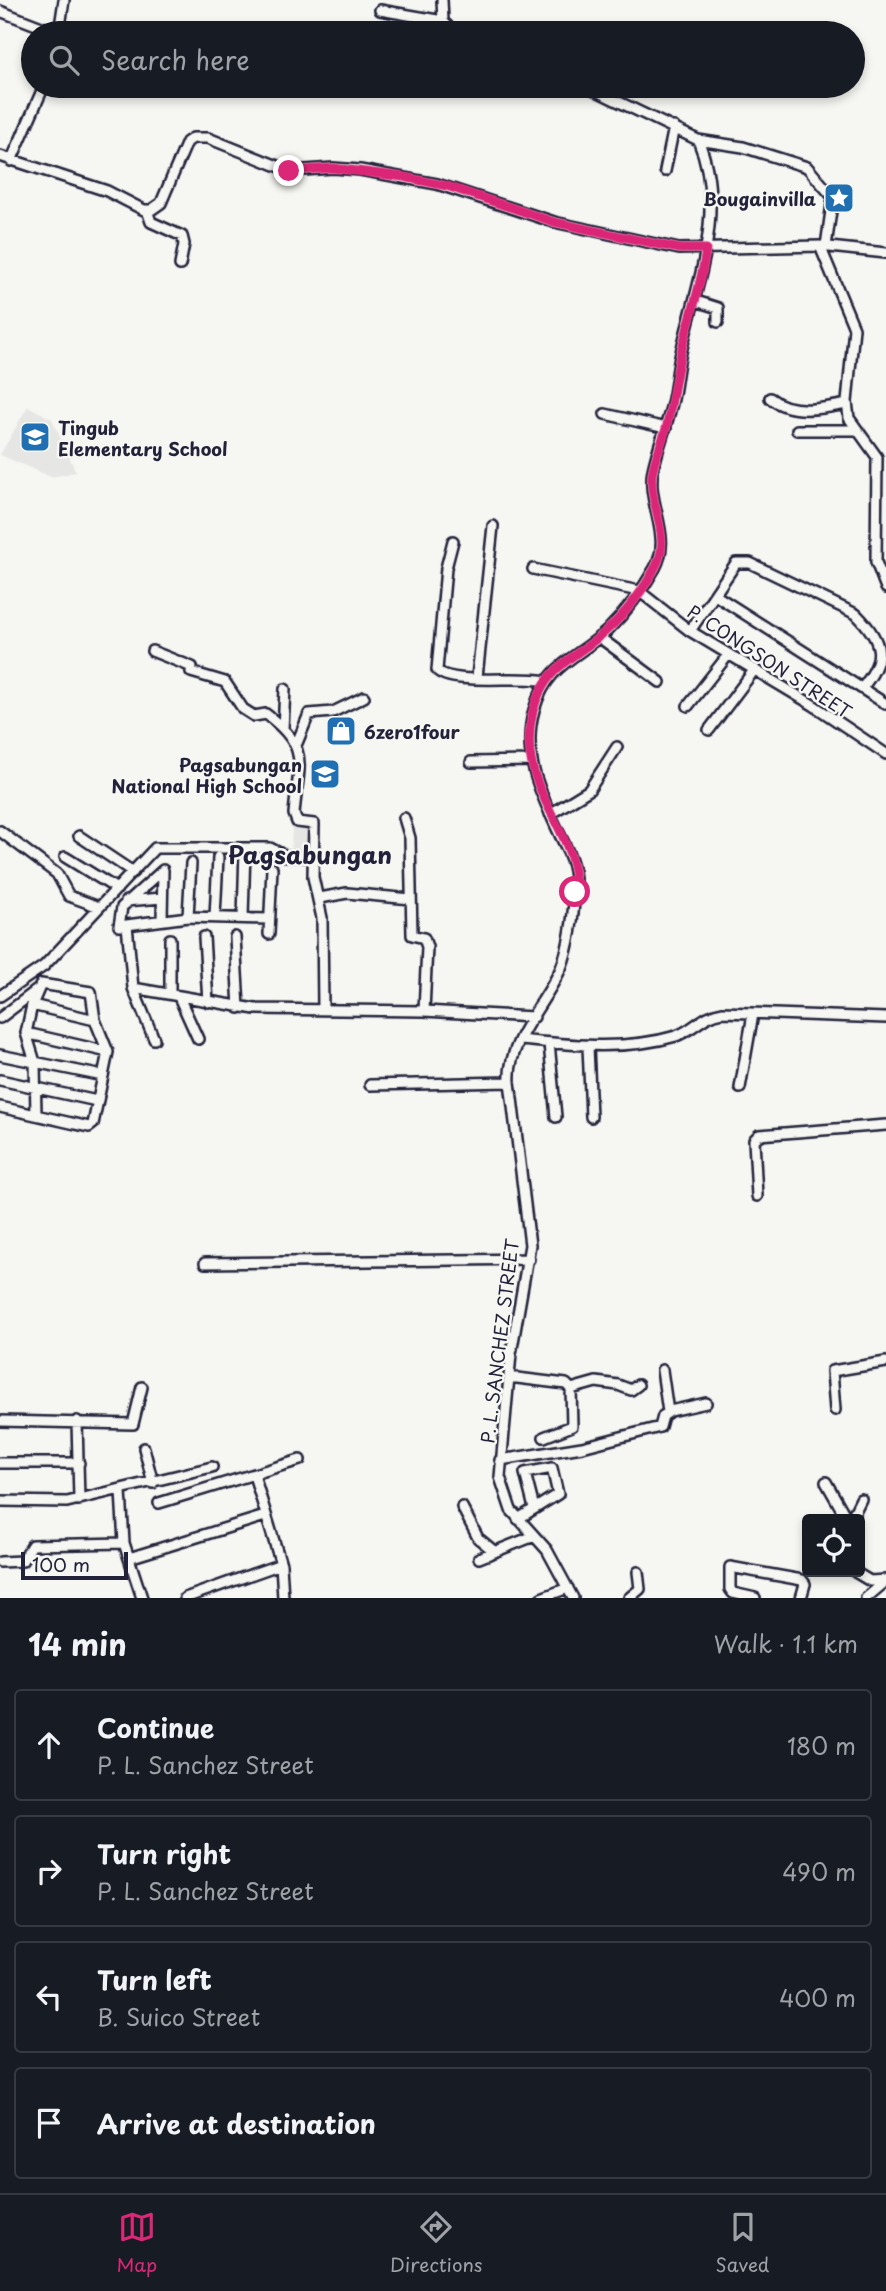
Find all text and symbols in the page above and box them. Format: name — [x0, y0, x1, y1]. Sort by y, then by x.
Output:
search box — [21, 21, 865, 98]
text: Search here — [101, 40, 250, 79]
icon: search — [45, 41, 83, 79]
route end — [273, 155, 304, 186]
place icon: Bougainvilla — [822, 181, 856, 215]
place label: Bougainvilla — [703, 185, 816, 212]
place label: Tingub Elementary School — [58, 414, 228, 462]
school or university icon: Tingub Elementary School — [18, 420, 52, 454]
street label: P. CONGSON STREET — [683, 598, 858, 725]
shop icon: 6zero1four — [324, 714, 358, 748]
place label: 6zero1four — [364, 718, 461, 745]
place label: Pagsabungan National High School — [111, 751, 302, 799]
school or university icon: Pagsabungan National High School — [308, 757, 342, 791]
district label: Pagsabungan — [228, 836, 392, 872]
route start — [559, 876, 590, 907]
street label: P. L. SANCHEZ STREET — [473, 1237, 525, 1445]
map controls — [802, 1514, 865, 1577]
button: locate — [802, 1514, 865, 1577]
scale bar — [21, 1549, 128, 1581]
text: 100 m — [32, 1550, 90, 1578]
text: 14 min — [28, 1621, 127, 1666]
text: Walk · 1.1 km — [714, 1626, 858, 1661]
text: Continue — [97, 1708, 214, 1747]
icon: ahead — [30, 1726, 68, 1764]
text: 180 m — [787, 1728, 856, 1763]
text: P. L. Sanchez Street — [97, 1747, 314, 1782]
text: Turn right — [97, 1834, 231, 1873]
icon: right — [30, 1852, 68, 1890]
text: 490 m — [782, 1854, 856, 1889]
text: P. L. Sanchez Street — [97, 1873, 314, 1908]
text: Turn left — [97, 1960, 212, 1999]
icon: left — [30, 1978, 68, 2016]
text: 400 m — [779, 1980, 856, 2015]
text: B. Suico Street — [97, 1999, 260, 2034]
icon: arrive — [30, 2104, 68, 2142]
text: Arrive at destination — [97, 2104, 376, 2143]
tab: Map — [117, 2208, 157, 2278]
tab: Directions — [390, 2208, 483, 2278]
tab: Saved — [716, 2208, 769, 2278]

